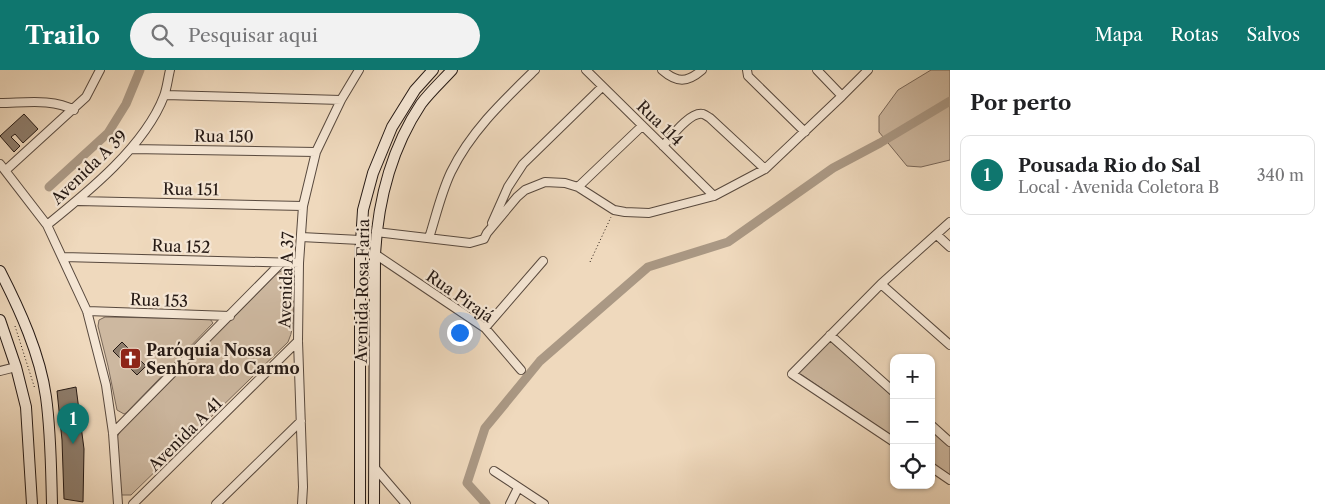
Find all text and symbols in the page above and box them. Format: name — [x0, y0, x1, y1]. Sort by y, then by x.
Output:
search box — [130, 13, 480, 58]
text: Trailo — [25, 21, 100, 50]
icon: search — [148, 21, 176, 49]
text: Pesquisar aqui — [188, 24, 318, 47]
text: Mapa — [1095, 24, 1143, 46]
text: Rotas — [1171, 24, 1219, 46]
text: Salvos — [1247, 24, 1300, 46]
text: Por perto — [970, 90, 1071, 115]
street label: Rua 114 — [633, 96, 687, 150]
street label: Rua 150 — [194, 125, 254, 147]
street label: Avenida A 39 — [46, 126, 131, 209]
text: Pousada Rio do Sal — [1018, 154, 1201, 177]
text: 1 — [983, 165, 991, 185]
text: 340 m — [1257, 165, 1304, 185]
text: Local · Avenida Coletora B — [1018, 177, 1219, 197]
street label: Rua 151 — [163, 179, 220, 199]
street label: Avenida Rosa Faria — [351, 218, 373, 364]
street label: Avenida A 37 — [274, 231, 298, 330]
street label: Rua 152 — [151, 235, 211, 257]
street label: Rua Pirajá — [422, 266, 498, 327]
street label: Rua 153 — [130, 289, 188, 311]
your location — [447, 320, 473, 346]
place label: Paróquia Nossa Senhora do Carmo — [146, 340, 300, 378]
church icon: Paróquia Nossa Senhora do Carmo — [118, 347, 142, 371]
map controls — [890, 354, 935, 489]
button: + — [890, 354, 935, 399]
street label: Avenida A 41 — [143, 393, 226, 476]
button: − — [890, 399, 935, 444]
pin: 1 — [57, 403, 89, 444]
button: locate — [890, 444, 935, 489]

